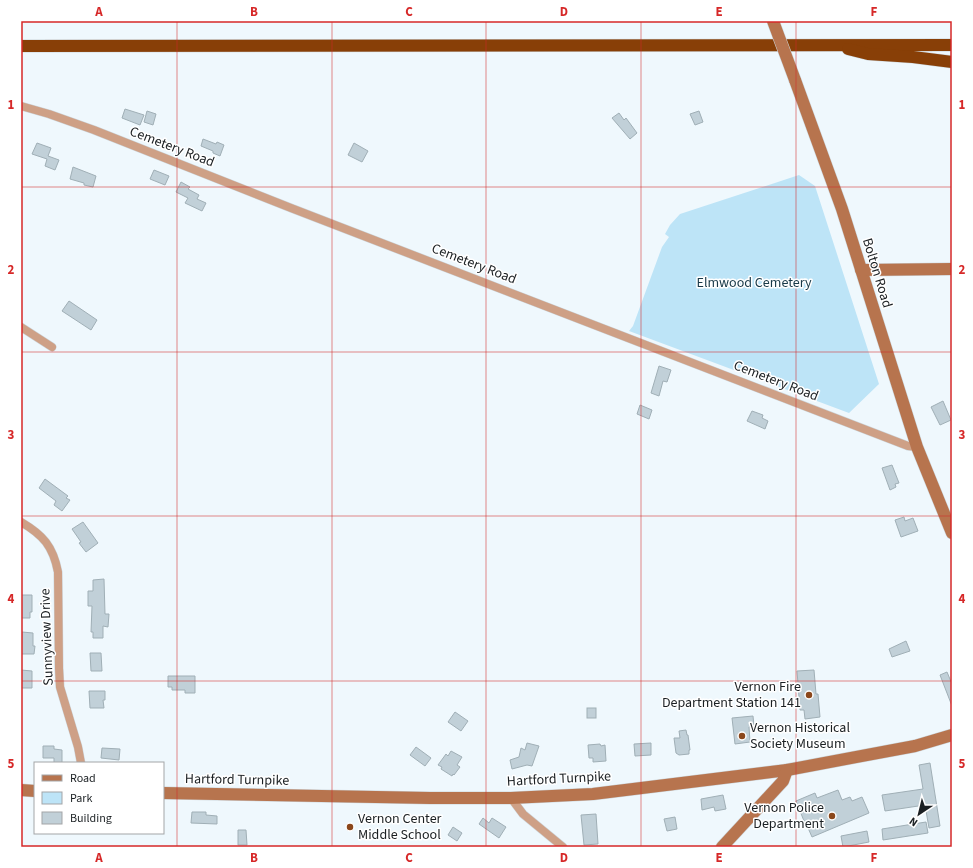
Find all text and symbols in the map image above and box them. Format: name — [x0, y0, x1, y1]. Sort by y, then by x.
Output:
text: A — [94, 3, 103, 21]
text: B — [250, 3, 258, 21]
text: C — [405, 3, 413, 21]
text: D — [560, 3, 568, 21]
text: E — [715, 3, 723, 21]
text: F — [871, 3, 878, 21]
text: 1 — [8, 96, 15, 114]
text: 1 — [959, 96, 966, 114]
street label: Cemetery Road — [127, 122, 217, 172]
street label: Bolton Road — [857, 236, 897, 310]
street label: Cemetery Road — [429, 239, 519, 289]
text: 2 — [8, 261, 15, 279]
text: 2 — [959, 261, 966, 279]
park label: Elmwood Cemetery — [697, 273, 812, 293]
street label: Cemetery Road — [731, 356, 821, 406]
text: 3 — [8, 426, 15, 444]
text: 3 — [959, 426, 966, 444]
street label: Sunnyview Drive — [35, 588, 59, 686]
text: 4 — [8, 590, 15, 608]
text: 4 — [959, 590, 966, 608]
place label: Vernon Fire Department Station 141 — [662, 677, 801, 713]
marker: Vernon Fire Department Station 141 — [804, 690, 814, 700]
place label: Vernon Historical Society Museum — [750, 718, 850, 754]
marker: Vernon Historical Society Museum — [737, 731, 747, 741]
text: 5 — [8, 755, 15, 773]
text: 5 — [959, 755, 966, 773]
legend — [34, 762, 164, 834]
street label: Hartford Turnpike — [506, 766, 612, 792]
street label: Hartford Turnpike — [185, 769, 289, 791]
text: Road — [70, 770, 96, 787]
text: Park — [70, 790, 92, 807]
north arrow — [899, 794, 939, 834]
place label: Vernon Police Department — [744, 798, 824, 834]
place label: Vernon Center Middle School — [358, 809, 442, 845]
text: Building — [70, 810, 112, 827]
marker: Vernon Police Department — [827, 811, 837, 821]
text: N — [906, 814, 921, 830]
marker: Vernon Center Middle School — [345, 822, 355, 832]
text: A — [94, 849, 103, 867]
text: B — [250, 849, 258, 867]
text: C — [405, 849, 413, 867]
text: D — [560, 849, 568, 867]
text: E — [715, 849, 723, 867]
text: F — [871, 849, 878, 867]

